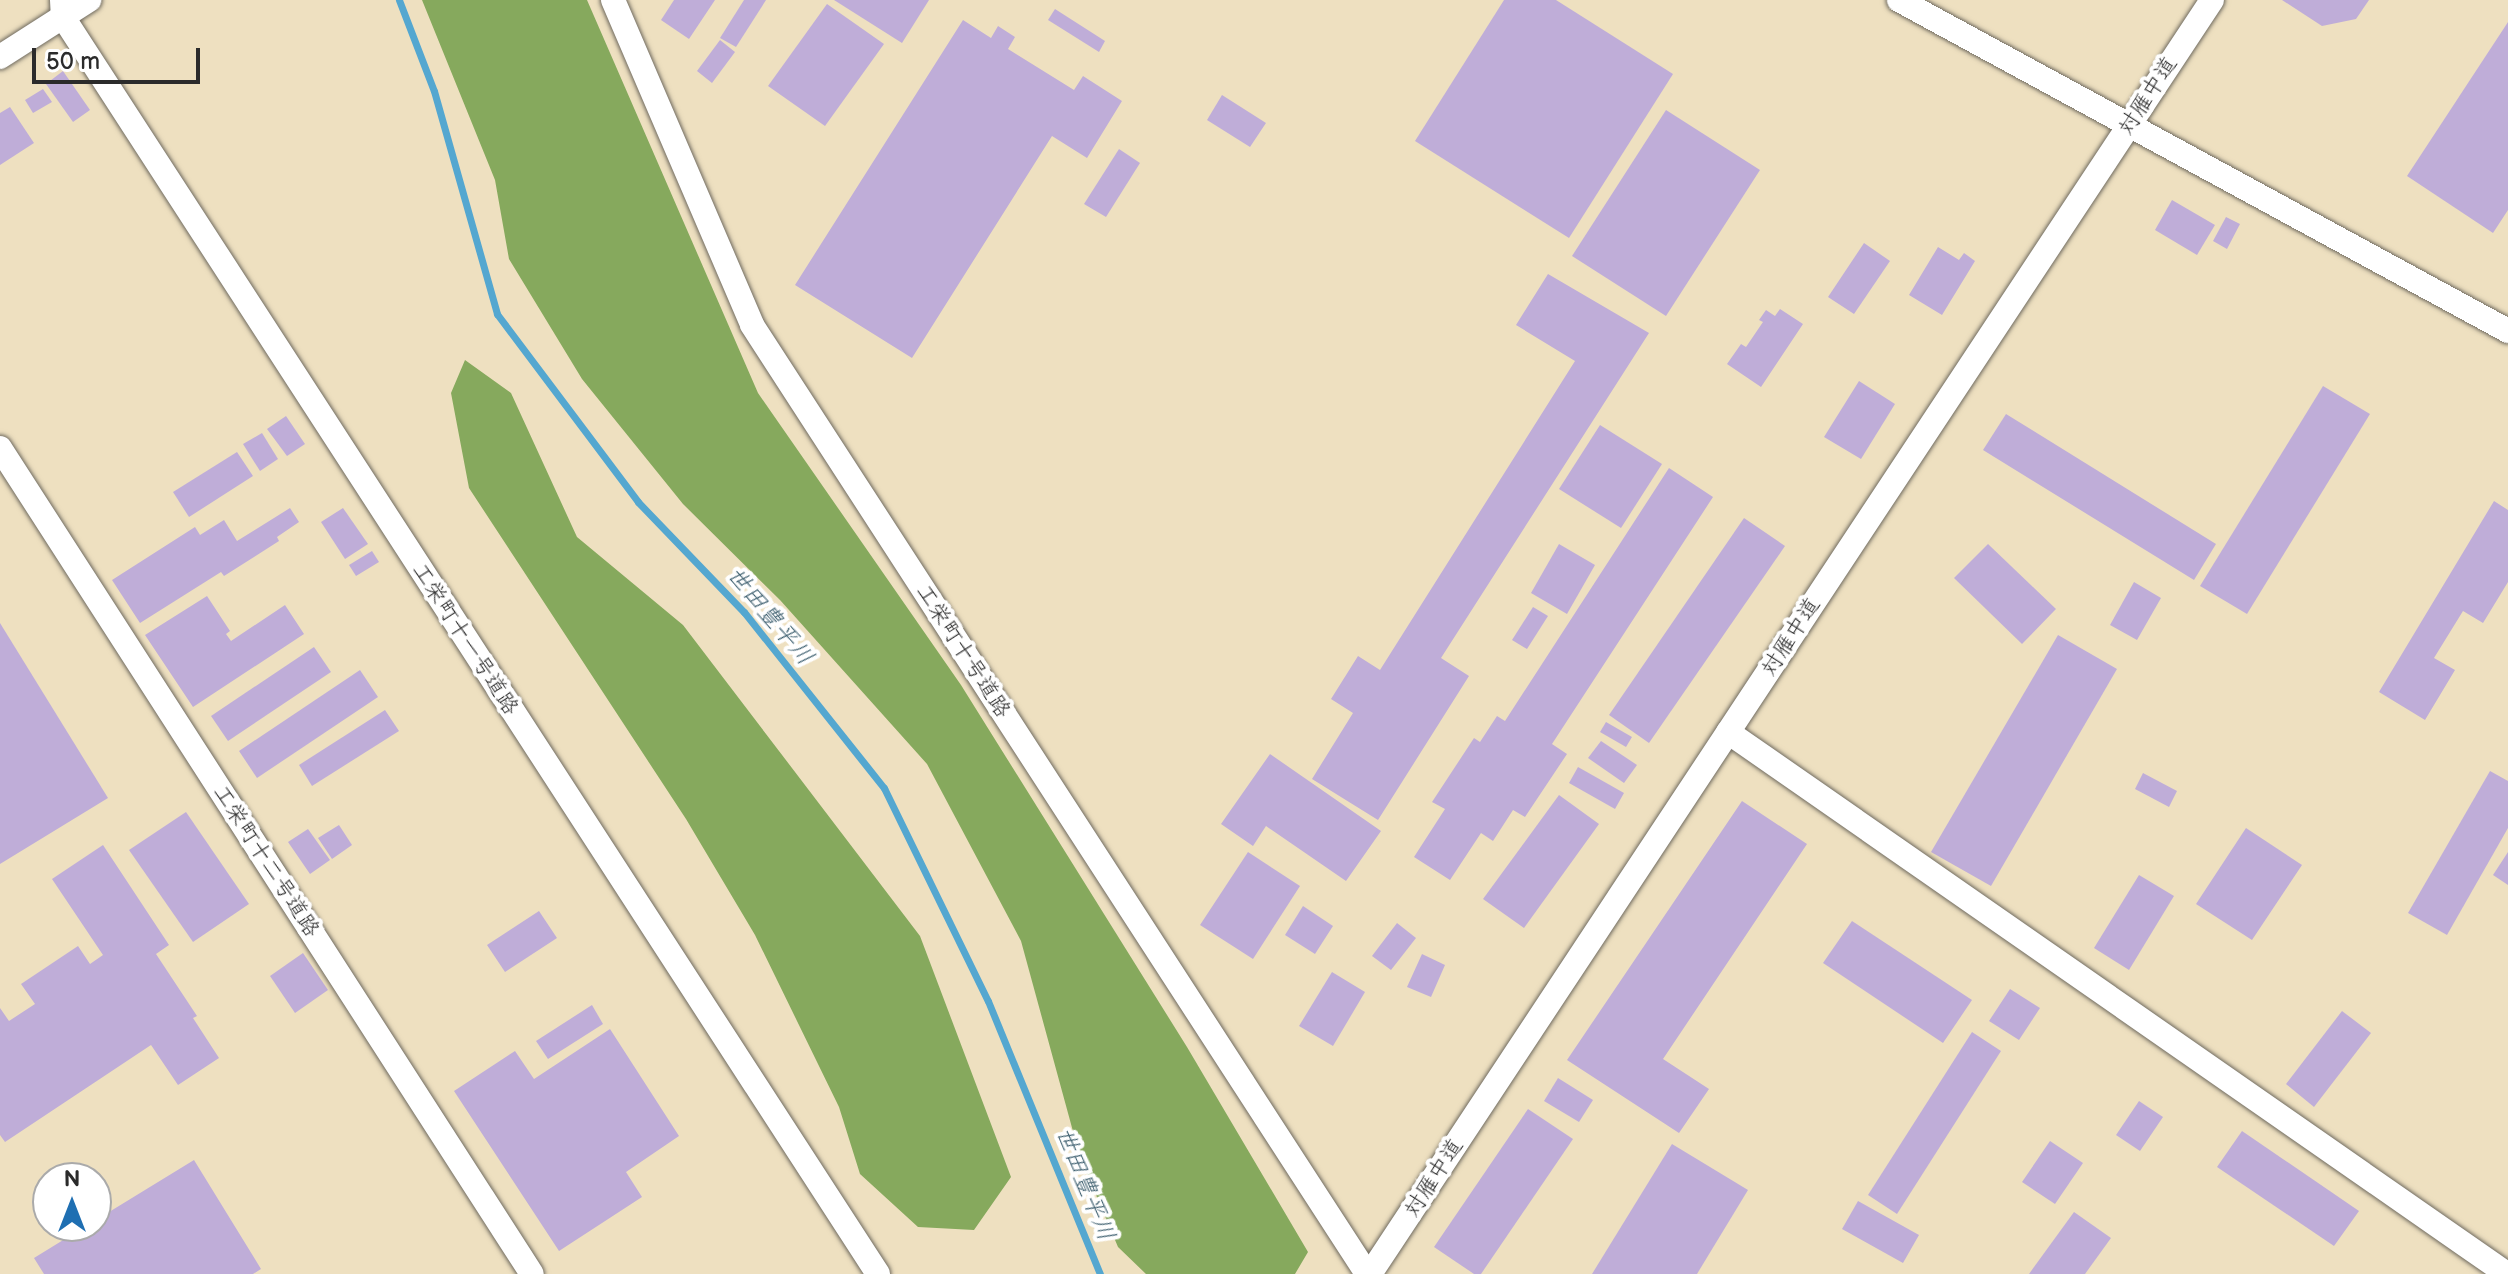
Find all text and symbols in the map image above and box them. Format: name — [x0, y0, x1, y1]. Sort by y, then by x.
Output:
scale bar — [36, 32, 204, 82]
text: 50 m — [46, 47, 100, 76]
street label: 対雁中道 — [2113, 52, 2183, 140]
street label: 工栄町十一号道路 — [406, 558, 524, 720]
water label: 世田豊平川 — [720, 561, 820, 671]
street label: 工栄町十号道路 — [910, 579, 1016, 723]
street label: 対雁中道 — [1756, 593, 1826, 681]
street label: 工栄町十二号道路 — [207, 780, 325, 942]
water label: 世田豊平川 — [1049, 1123, 1121, 1245]
street label: 対雁中道 — [1399, 1134, 1469, 1222]
north arrow — [32, 1162, 112, 1242]
text: N — [64, 1166, 80, 1193]

